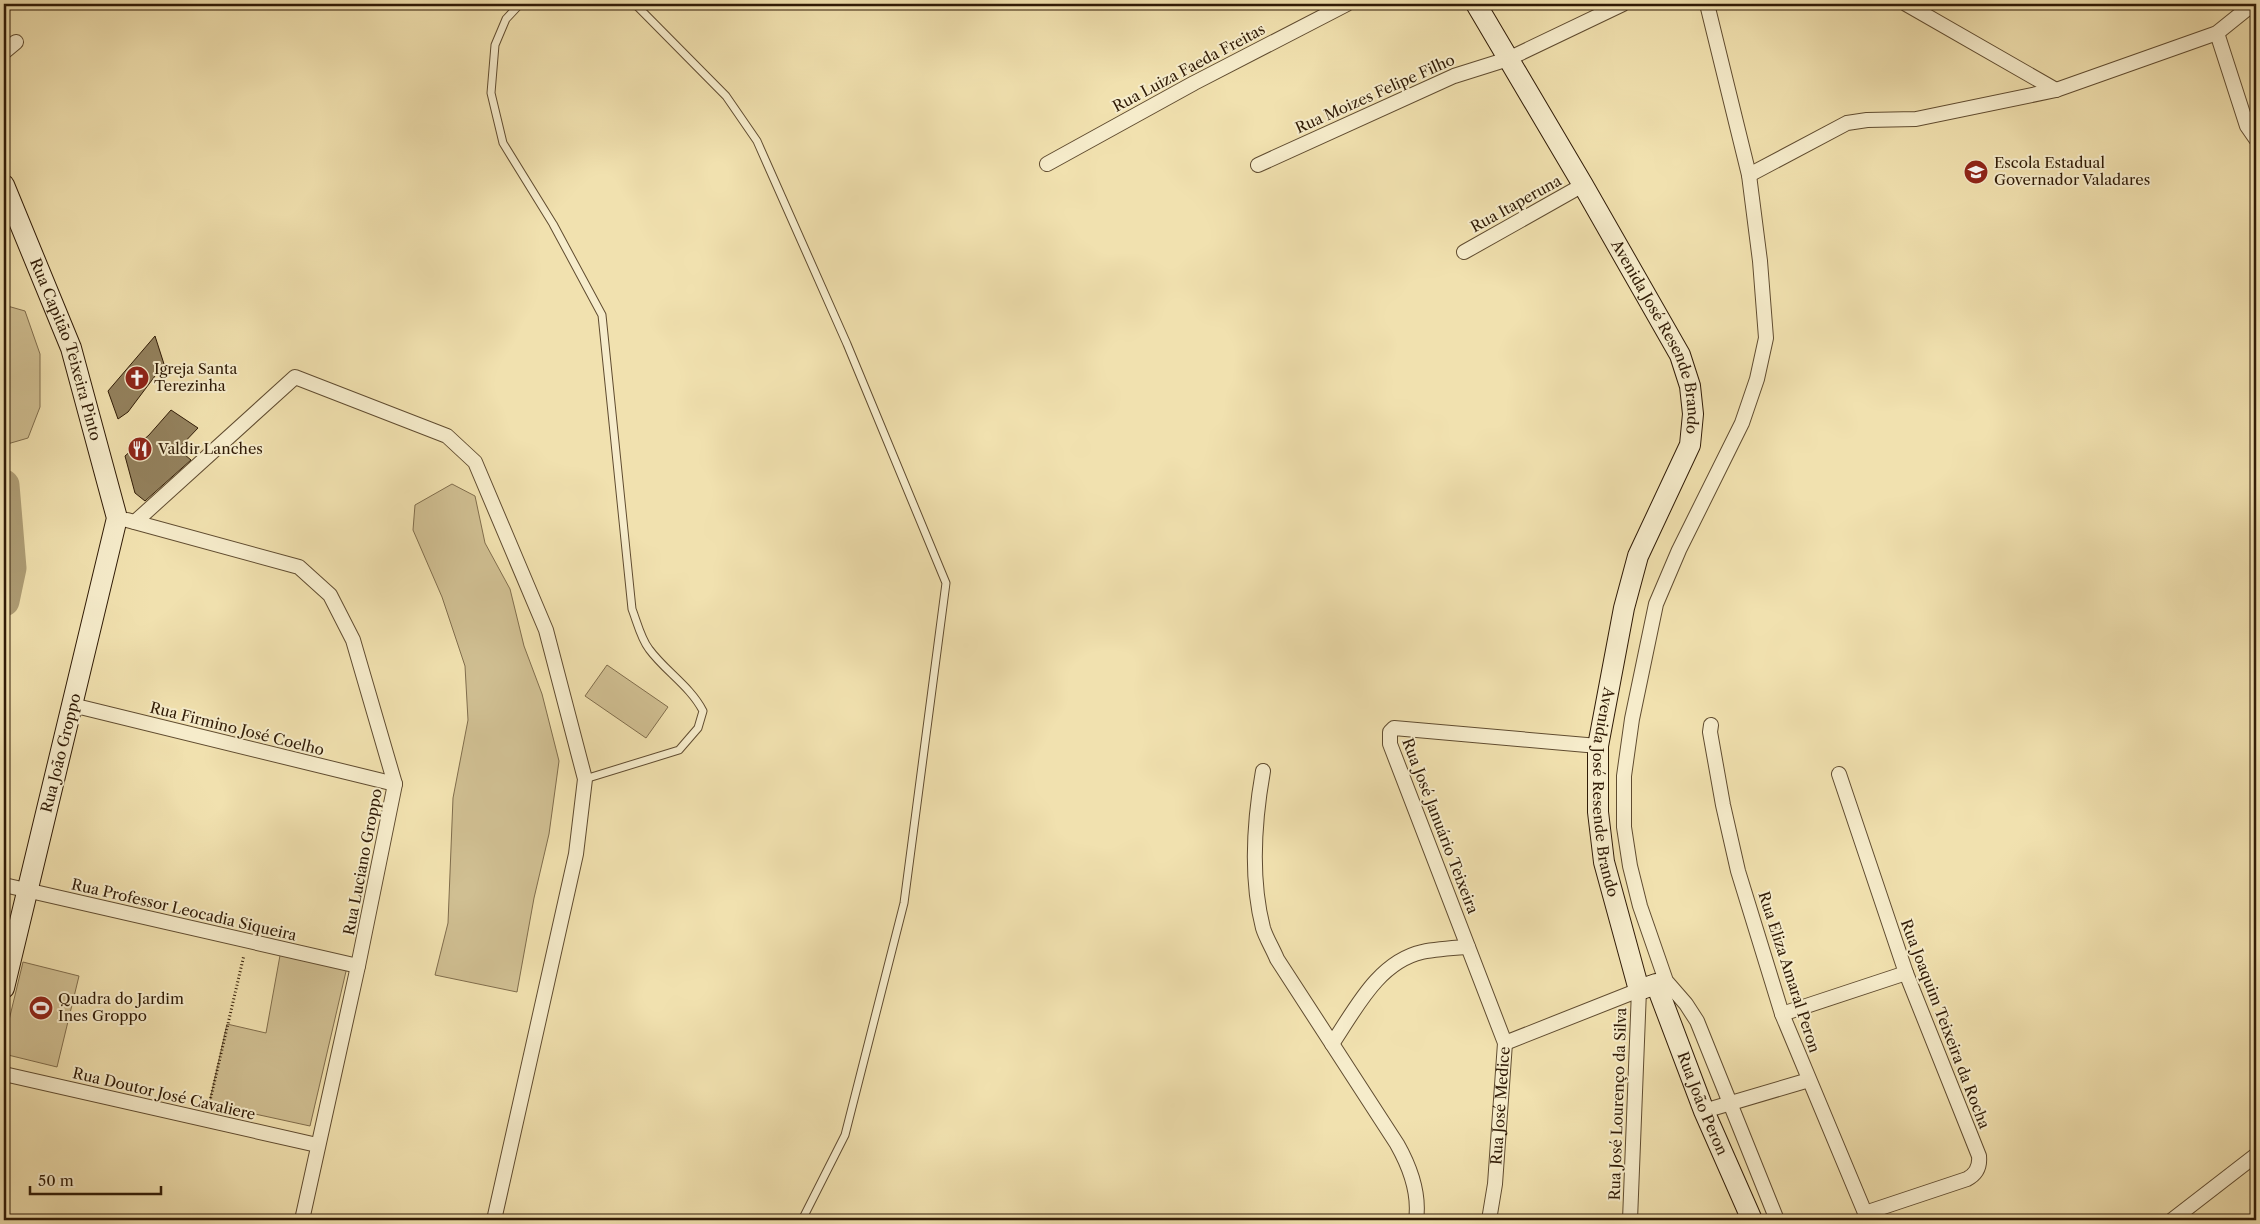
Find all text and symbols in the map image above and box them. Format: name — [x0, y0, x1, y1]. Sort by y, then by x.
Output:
street label: Rua Luiza Faeda Freitas — [1109, 19, 1268, 116]
street label: Rua Moizes Felipe Filho — [1292, 50, 1458, 137]
place label: Escola Estadual Governador Valadares — [1994, 153, 2150, 189]
school or university icon: Escola Estadual Governador Valadares — [1963, 159, 1989, 185]
street label: Rua Itaperuna — [1467, 171, 1565, 236]
street label: Avenida José Resende Brando — [1607, 235, 1703, 435]
street label: Rua Capitão Teixeira Pinto — [26, 255, 106, 443]
place label: Igreja Santa Terezinha — [154, 359, 237, 395]
church icon: Igreja Santa Terezinha — [124, 365, 150, 391]
restaurant icon: Valdir Lanches — [127, 436, 153, 462]
place label: Valdir Lanches — [157, 439, 263, 458]
street label: Avenida José Resende Brando — [1589, 685, 1623, 899]
street label: Rua João Groppo — [36, 691, 85, 815]
street label: Rua Firmino José Coelho — [148, 698, 326, 759]
street label: Rua José Januário Teixeira — [1398, 735, 1483, 916]
street label: Rua Luciano Groppo — [339, 787, 386, 937]
street label: Rua Professor Leocadia Siqueira — [70, 874, 299, 945]
street label: Rua Eliza Amaral Peron — [1754, 889, 1825, 1055]
street label: Rua Joaquim Teixeira da Rocha — [1897, 916, 1994, 1131]
place label: Quadra do Jardim Ines Groppo — [58, 989, 184, 1025]
sports icon: Quadra do Jardim Ines Groppo — [28, 995, 54, 1021]
street label: Rua José Lourenço da Silva — [1605, 1007, 1630, 1201]
street label: Rua José Medice — [1486, 1046, 1514, 1165]
street label: Rua João Peron — [1673, 1049, 1733, 1159]
street label: Rua Doutor José Cavaliere — [71, 1063, 257, 1124]
scale bar — [30, 1164, 161, 1196]
text: 50 m — [38, 1171, 74, 1190]

